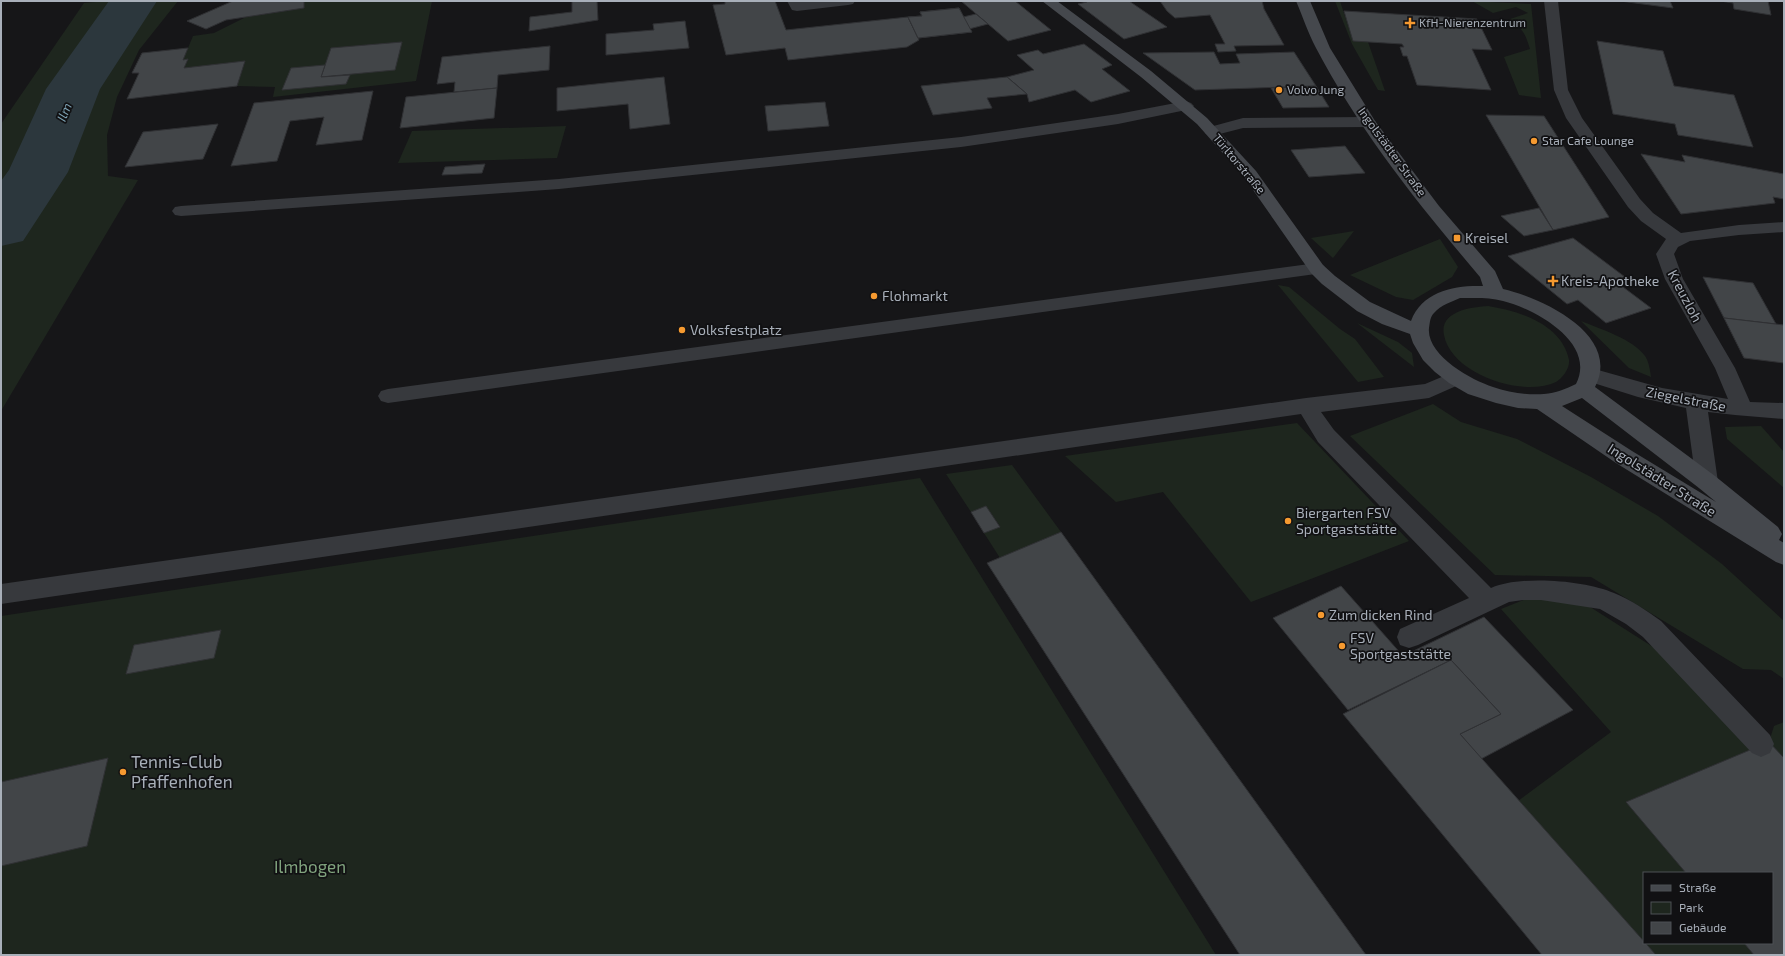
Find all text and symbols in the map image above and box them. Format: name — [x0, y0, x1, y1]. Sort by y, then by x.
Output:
place label: KfH-Nierenzentrum — [1419, 15, 1526, 29]
marker: KfH-Nierenzentrum — [1404, 17, 1416, 29]
place label: Volvo Jung — [1287, 82, 1344, 96]
marker: Volvo Jung — [1274, 85, 1284, 95]
water label: Ilm — [53, 100, 75, 124]
street label: Ingolstädter Straße — [1356, 104, 1430, 199]
street label: Türltorstraße — [1211, 131, 1269, 196]
place label: Star Cafe Lounge — [1542, 133, 1634, 147]
marker: Star Cafe Lounge — [1529, 136, 1539, 146]
place label: Kreisel — [1465, 229, 1509, 246]
marker: Kreisel — [1452, 233, 1462, 243]
street label: Kreuzloh — [1665, 267, 1706, 325]
place label: Kreis-Apotheke — [1561, 272, 1659, 289]
marker: Kreis-Apotheke — [1548, 276, 1558, 286]
place label: Flohmarkt — [882, 287, 948, 304]
marker: Flohmarkt — [869, 291, 879, 301]
place label: Volksfestplatz — [690, 321, 782, 338]
marker: Volksfestplatz — [677, 325, 687, 335]
street label: Ziegelstraße — [1645, 382, 1728, 415]
street label: Ingolstädter Straße — [1605, 439, 1720, 520]
place label: Biergarten FSV Sportgaststätte — [1296, 504, 1397, 537]
marker: Biergarten FSV Sportgaststätte — [1283, 516, 1293, 526]
place label: Zum dicken Rind — [1329, 606, 1433, 623]
marker: Zum dicken Rind — [1316, 610, 1326, 620]
place label: FSV Sportgaststätte — [1350, 629, 1451, 662]
marker: FSV Sportgaststätte — [1337, 641, 1347, 651]
place label: Tennis-Club Pfaffenhofen — [131, 751, 233, 791]
marker: Tennis-Club Pfaffenhofen — [118, 767, 128, 777]
park label: Ilmbogen — [274, 856, 346, 877]
legend — [1643, 872, 1773, 944]
text: Straße — [1679, 880, 1716, 894]
text: Park — [1679, 900, 1704, 914]
text: Gebäude — [1679, 920, 1727, 934]

